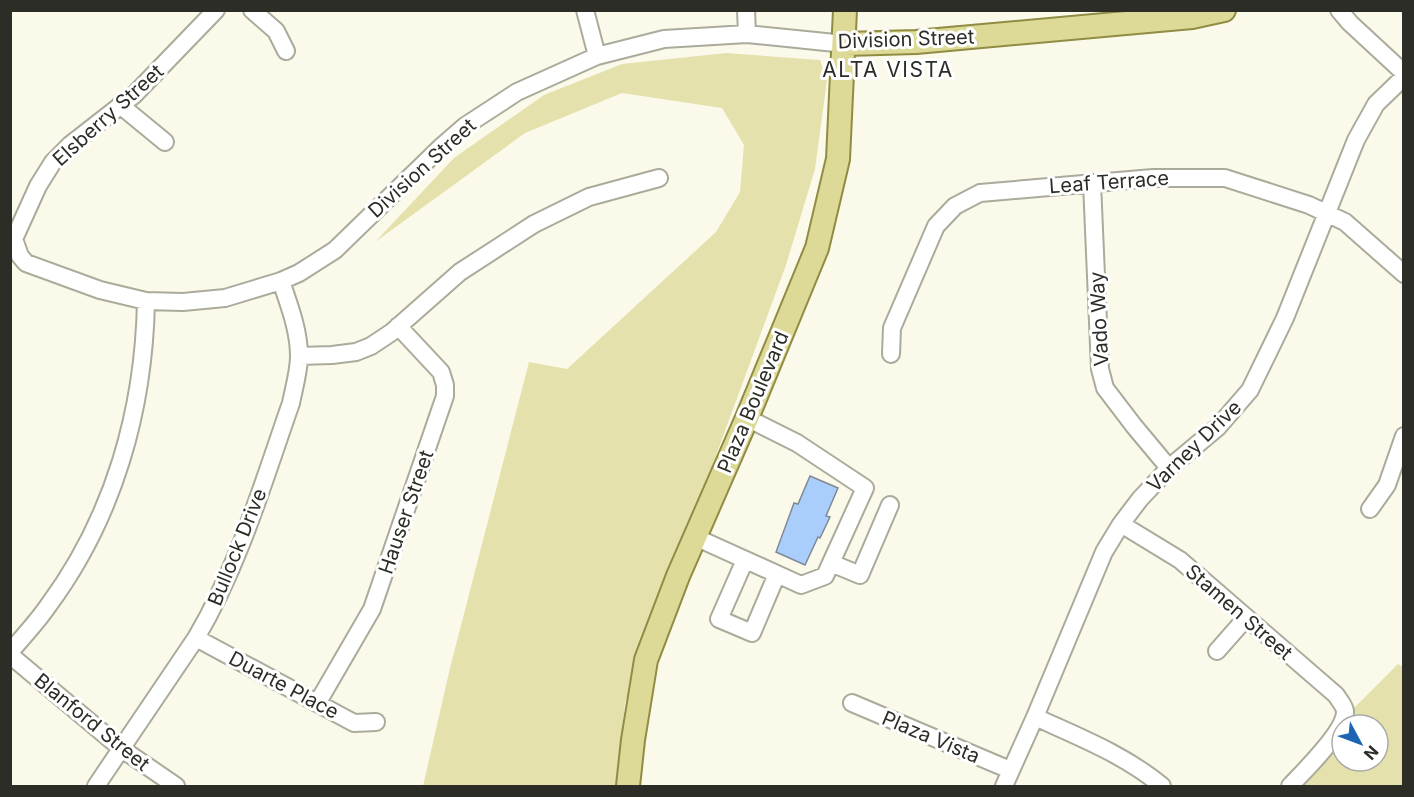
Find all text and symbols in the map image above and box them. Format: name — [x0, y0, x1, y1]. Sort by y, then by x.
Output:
street label: Division Street — [837, 25, 975, 53]
district label: ALTA VISTA — [822, 57, 954, 82]
street label: Elsberry Street — [48, 59, 169, 171]
street label: Division Street — [363, 113, 481, 223]
street label: Leaf Terrace — [1048, 166, 1170, 198]
street label: Vado Way — [1085, 271, 1113, 367]
street label: Plaza Boulevard — [712, 328, 794, 476]
street label: Varney Drive — [1142, 395, 1246, 497]
street label: Hauser Street — [374, 446, 439, 577]
street label: Bullock Drive — [203, 485, 271, 609]
street label: Stamen Street — [1181, 559, 1298, 665]
street label: Duarte Place — [225, 646, 343, 724]
street label: Blanford Street — [30, 668, 155, 776]
street label: Plaza Vista — [879, 706, 983, 768]
north arrow — [1330, 713, 1390, 773]
text: N — [1360, 742, 1383, 764]

